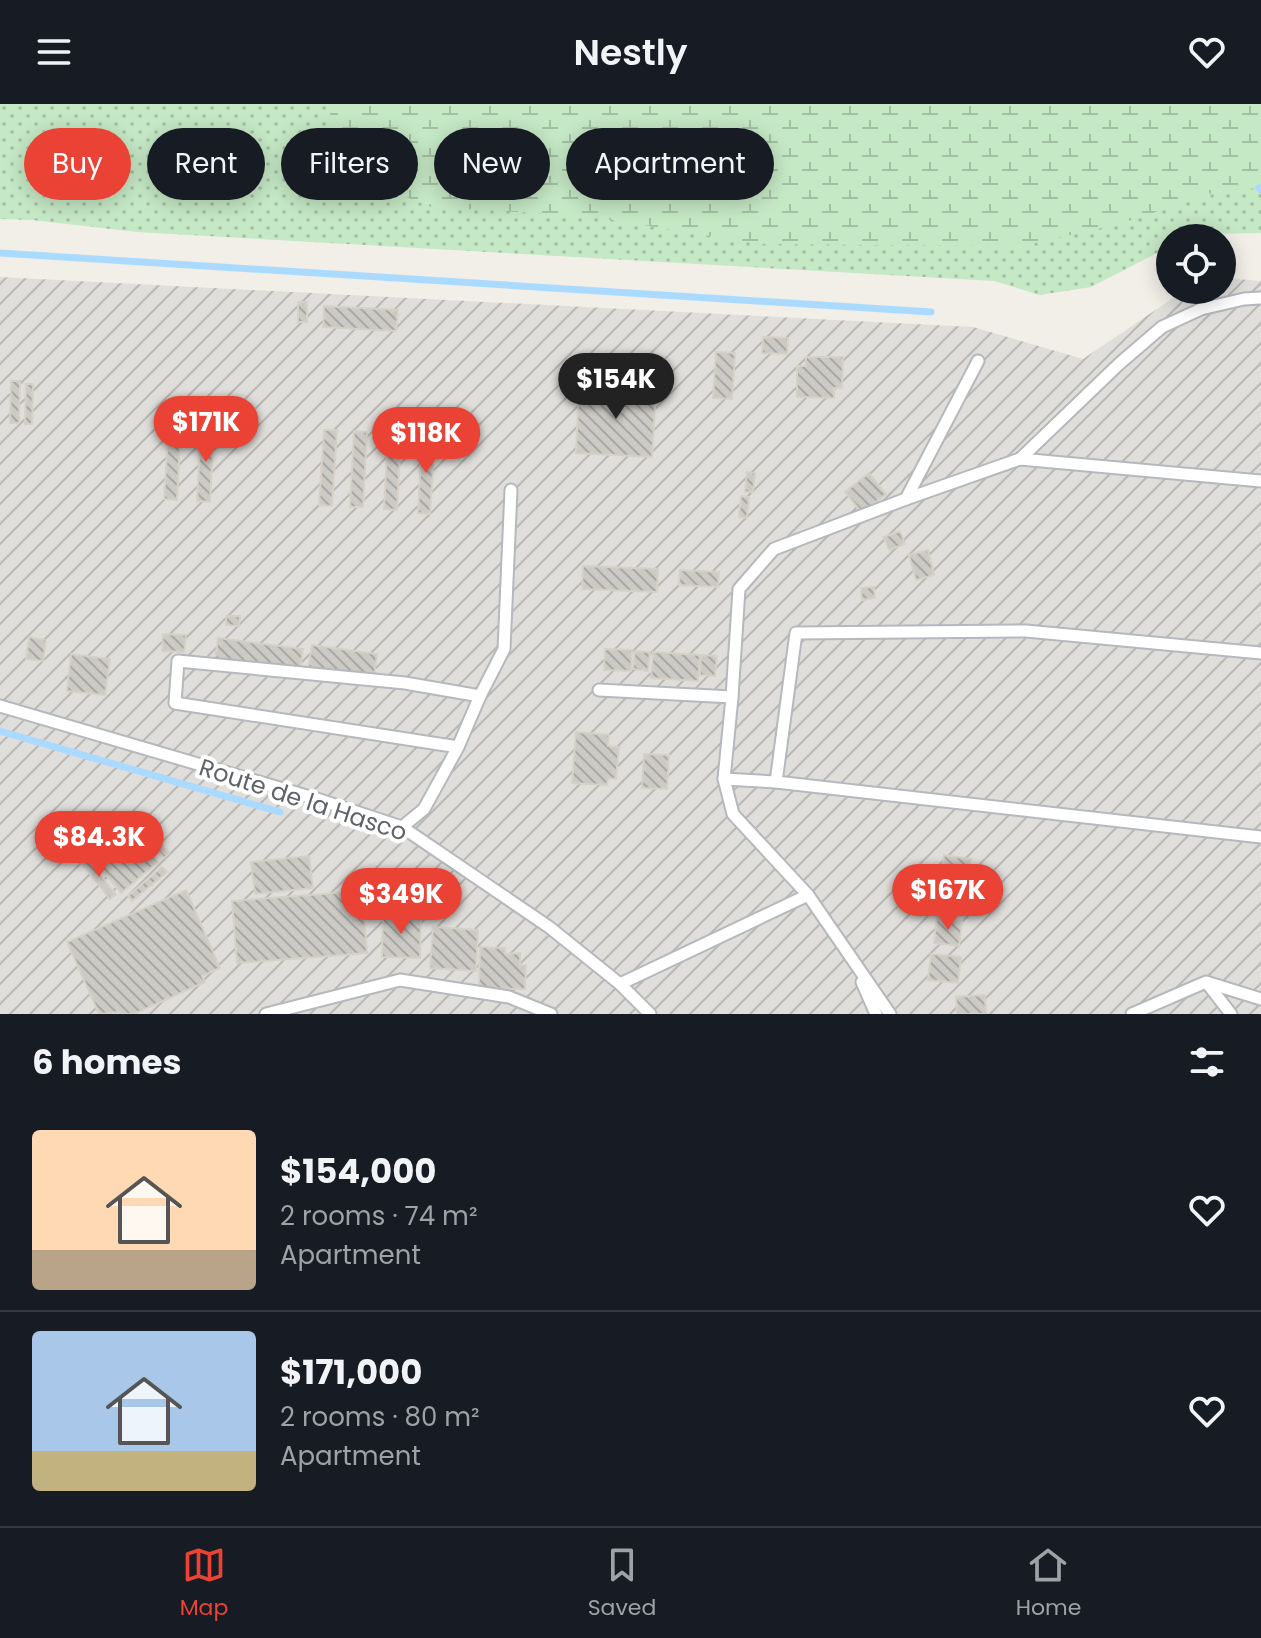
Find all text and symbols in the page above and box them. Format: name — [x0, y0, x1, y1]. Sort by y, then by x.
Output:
text: Nestly — [573, 27, 688, 78]
icon: menu — [32, 30, 76, 74]
icon: heart — [1185, 30, 1229, 74]
chip: Buy — [24, 128, 131, 200]
chip: Rent — [147, 128, 265, 200]
chip: Filters — [281, 128, 418, 200]
chip: New — [434, 128, 550, 200]
chip: Apartment — [566, 128, 774, 200]
map controls — [1156, 224, 1236, 304]
button: locate — [1156, 224, 1236, 304]
pin: $154K — [560, 353, 672, 421]
text: $154K — [576, 361, 656, 397]
pin: $171K — [150, 396, 262, 464]
text: $171K — [172, 404, 240, 440]
pin: $118K — [370, 407, 482, 475]
text: $118K — [390, 415, 462, 451]
street label: Route de la Hasco — [195, 750, 411, 849]
pin: $84.3K — [34, 811, 164, 879]
text: $84.3K — [53, 819, 145, 855]
pin: $167K — [892, 864, 1004, 932]
pin: $349K — [345, 868, 457, 936]
text: $167K — [910, 872, 986, 908]
text: $349K — [359, 876, 443, 912]
text: 6 homes — [32, 1038, 181, 1086]
icon: filters — [1185, 1040, 1229, 1084]
text: $154,000 — [280, 1147, 437, 1195]
icon: home — [96, 1162, 192, 1258]
icon: heart — [1185, 1188, 1229, 1232]
text: 2 rooms · 74 m² — [280, 1198, 477, 1234]
text: Apartment — [280, 1237, 421, 1273]
text: $171,000 — [280, 1348, 422, 1396]
icon: home — [96, 1363, 192, 1459]
icon: heart — [1185, 1389, 1229, 1433]
text: 2 rooms · 80 m² — [280, 1399, 480, 1435]
text: Apartment — [280, 1438, 421, 1474]
tab: Map — [180, 1543, 228, 1624]
tab: Saved — [588, 1543, 656, 1624]
tab: Home — [1016, 1543, 1081, 1624]

